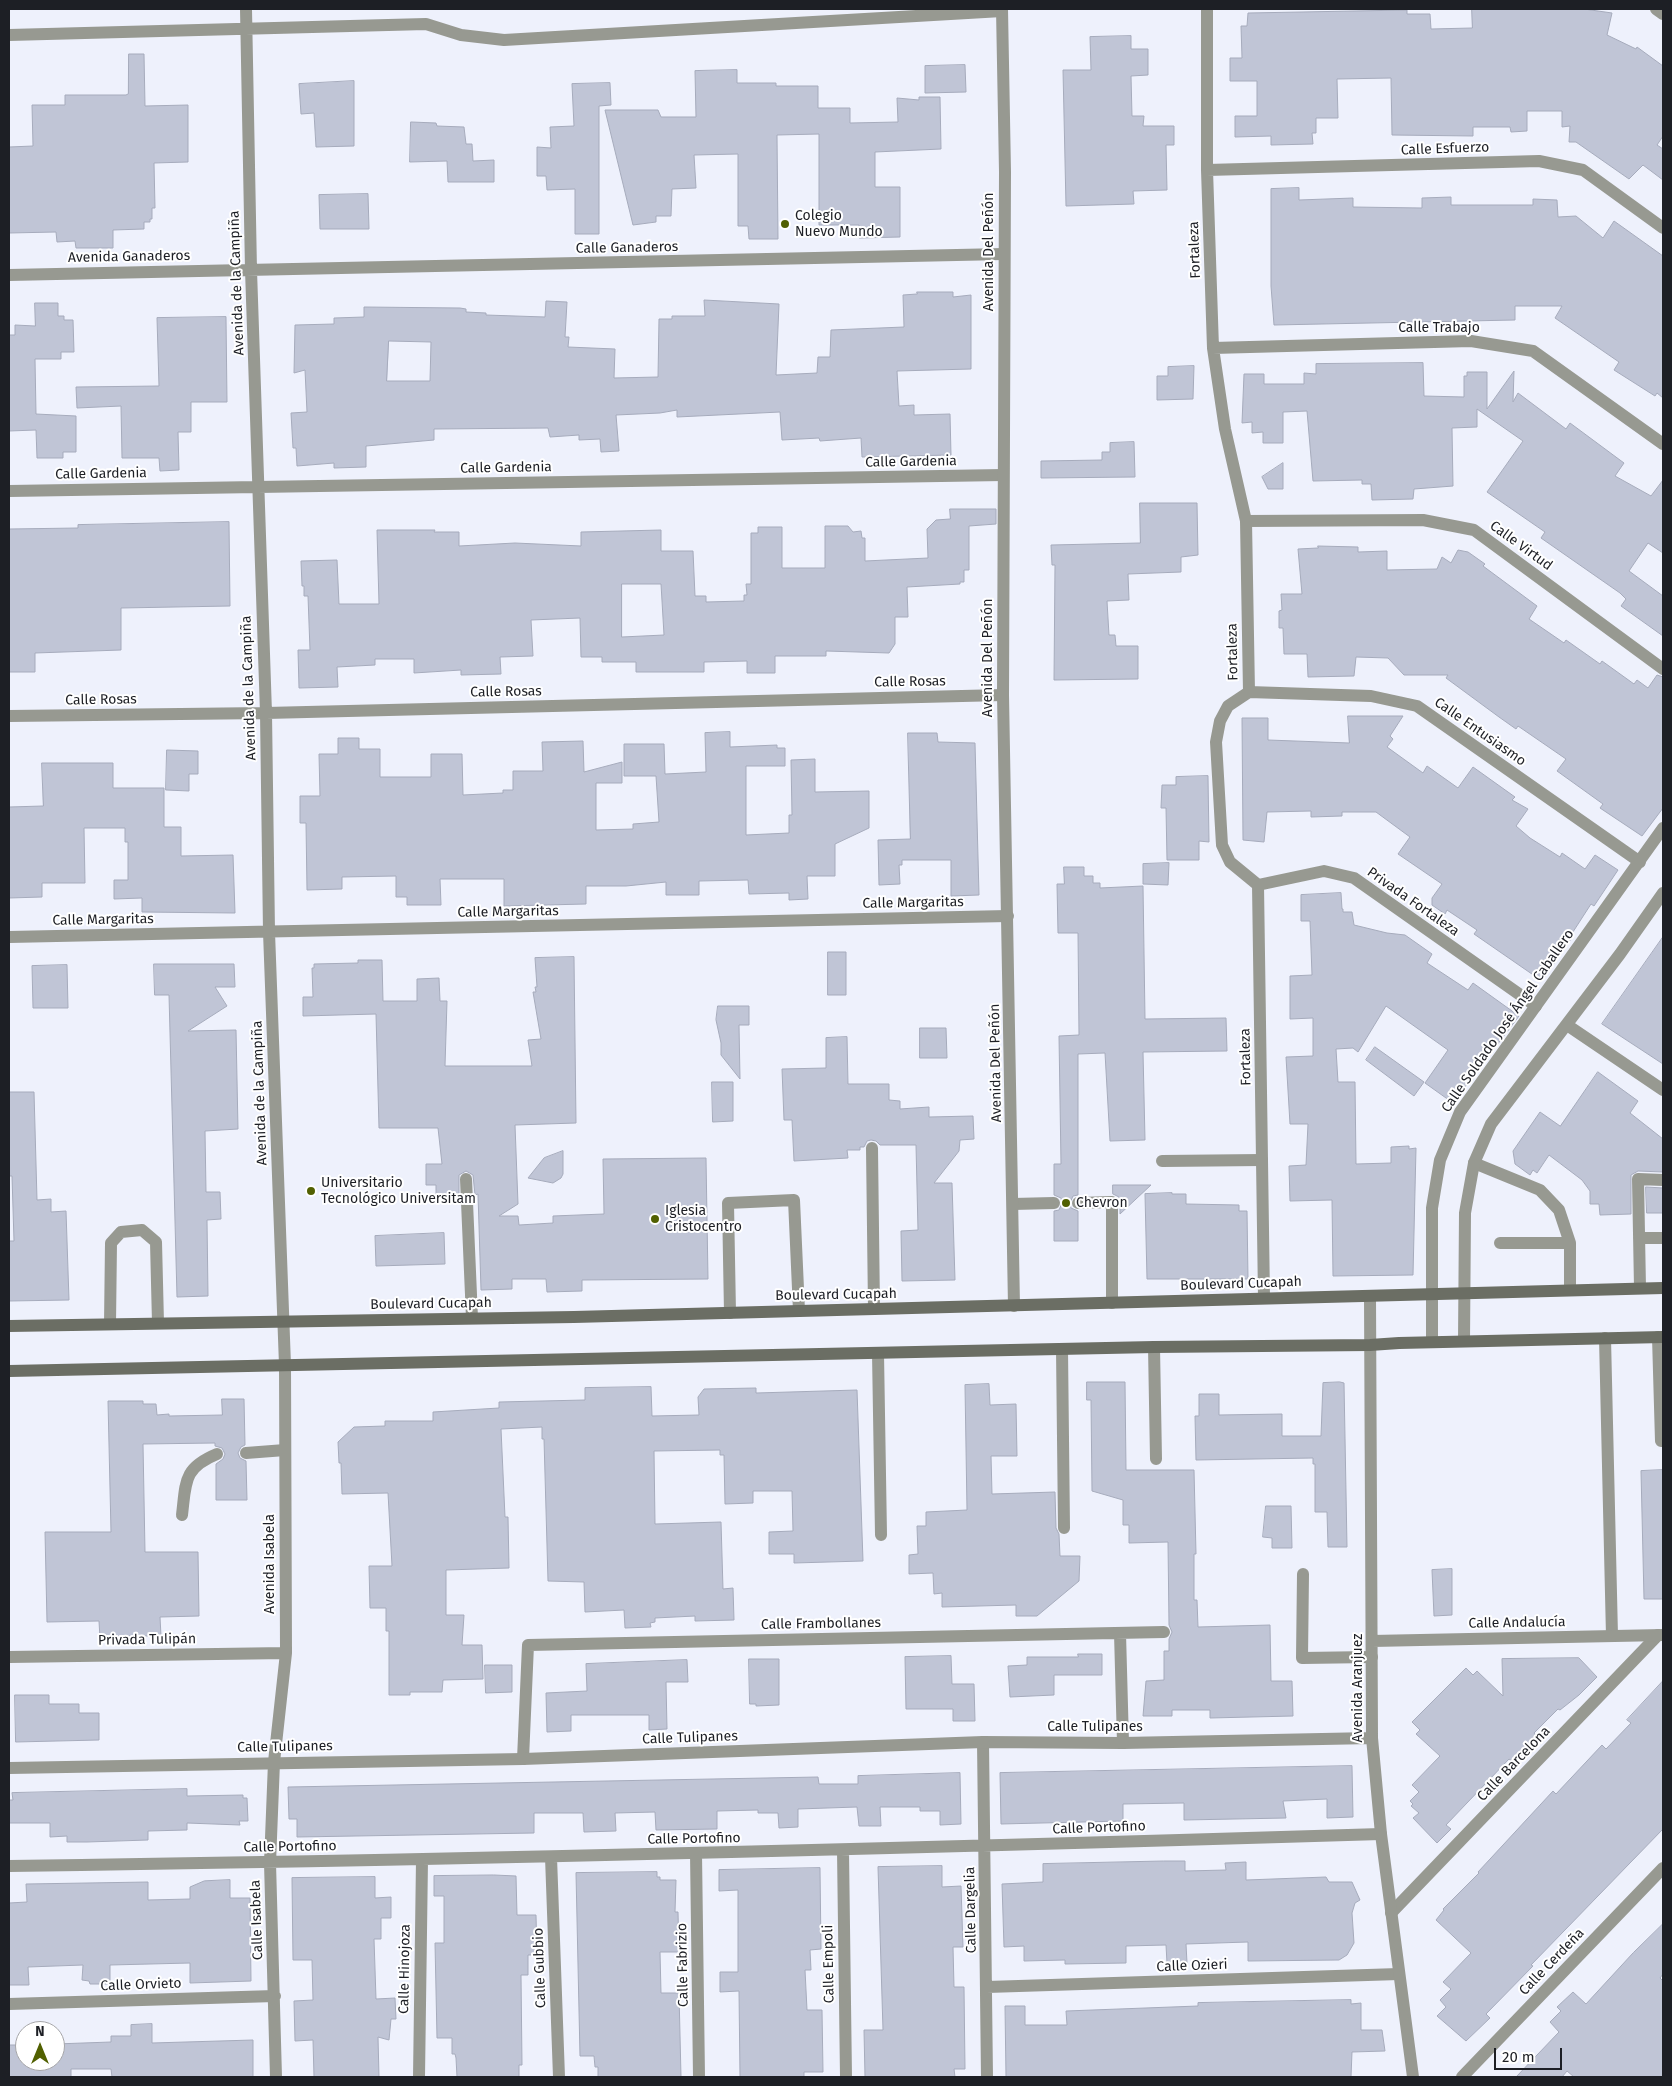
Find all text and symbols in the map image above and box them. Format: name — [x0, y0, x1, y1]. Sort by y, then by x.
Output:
street label: Calle Esfuerzo — [1400, 139, 1490, 159]
street label: Avenida Del Peñón — [981, 193, 997, 311]
place label: Colegio Nuevo Mundo — [795, 208, 883, 240]
street label: Avenida de la Campiña — [226, 210, 248, 356]
marker: Colegio Nuevo Mundo — [779, 218, 791, 230]
street label: Fortaleza — [1186, 221, 1204, 279]
street label: Calle Ganaderos — [576, 239, 678, 257]
street label: Avenida Ganaderos — [68, 248, 190, 266]
street label: Calle Trabajo — [1398, 320, 1480, 336]
street label: Calle Gardenia — [865, 453, 957, 471]
street label: Calle Gardenia — [460, 459, 552, 477]
street label: Calle Gardenia — [55, 465, 147, 483]
street label: Calle Virtud — [1486, 518, 1556, 574]
street label: Avenida Del Peñón — [980, 599, 996, 717]
street label: Avenida de la Campiña — [238, 615, 260, 761]
street label: Fortaleza — [1224, 623, 1242, 681]
street label: Calle Rosas — [874, 673, 946, 691]
street label: Calle Rosas — [470, 683, 542, 701]
street label: Calle Rosas — [65, 691, 137, 709]
street label: Calle Entusiasmo — [1431, 694, 1529, 770]
street label: Privada Fortaleza — [1364, 864, 1462, 940]
street label: Calle Margaritas — [862, 894, 964, 912]
street label: Calle Margaritas — [457, 903, 559, 921]
street label: Calle Margaritas — [52, 911, 154, 929]
street label: Calle Soldado José Ángel Caballero — [1438, 926, 1578, 1116]
street label: Avenida Del Peñón — [987, 1004, 1005, 1122]
street label: Avenida de la Campiña — [249, 1020, 271, 1166]
street label: Fortaleza — [1237, 1028, 1255, 1086]
place label: Universitario Tecnológico Universitam — [321, 1175, 476, 1208]
marker: Universitario Tecnológico Universitam — [305, 1185, 317, 1197]
place label: Chevron — [1076, 1195, 1128, 1211]
marker: Chevron — [1060, 1197, 1072, 1209]
place label: Iglesia Cristocentro — [665, 1203, 742, 1236]
marker: Iglesia Cristocentro — [649, 1213, 661, 1225]
street label: Boulevard Cucapah — [1180, 1273, 1302, 1295]
street label: Boulevard Cucapah — [775, 1286, 897, 1304]
street label: Boulevard Cucapah — [370, 1295, 492, 1313]
street label: Avenida Isabela — [262, 1514, 278, 1614]
street label: Calle Andalucía — [1468, 1614, 1566, 1632]
street label: Calle Frambollanes — [761, 1615, 881, 1633]
street label: Privada Tulipán — [98, 1631, 196, 1649]
street label: Avenida Aranjuez — [1350, 1634, 1366, 1742]
street label: Calle Tulipanes — [1047, 1719, 1143, 1735]
street label: Calle Barcelona — [1474, 1723, 1554, 1805]
street label: Calle Tulipanes — [642, 1728, 738, 1748]
street label: Calle Tulipanes — [237, 1738, 333, 1756]
street label: Calle Portofino — [1052, 1818, 1146, 1838]
street label: Calle Portofino — [647, 1830, 741, 1848]
street label: Calle Portofino — [243, 1838, 337, 1856]
street label: Calle Dargelia — [962, 1867, 980, 1953]
street label: Calle Isabela — [247, 1880, 267, 1960]
street label: Calle Fabrizio — [674, 1923, 692, 2007]
street label: Calle Hinojoza — [396, 1924, 414, 2014]
street label: Calle Empoli — [820, 1925, 838, 2003]
street label: Calle Cerdeña — [1516, 1925, 1588, 1999]
street label: Calle Gubbio — [530, 1928, 550, 2008]
street label: Calle Ozieri — [1156, 1956, 1228, 1976]
street label: Calle Orvieto — [100, 1975, 182, 1995]
north arrow — [15, 2021, 65, 2071]
text: N — [35, 2023, 45, 2040]
scale bar — [1497, 2038, 1564, 2070]
text: 20 m — [1502, 2048, 1535, 2066]

